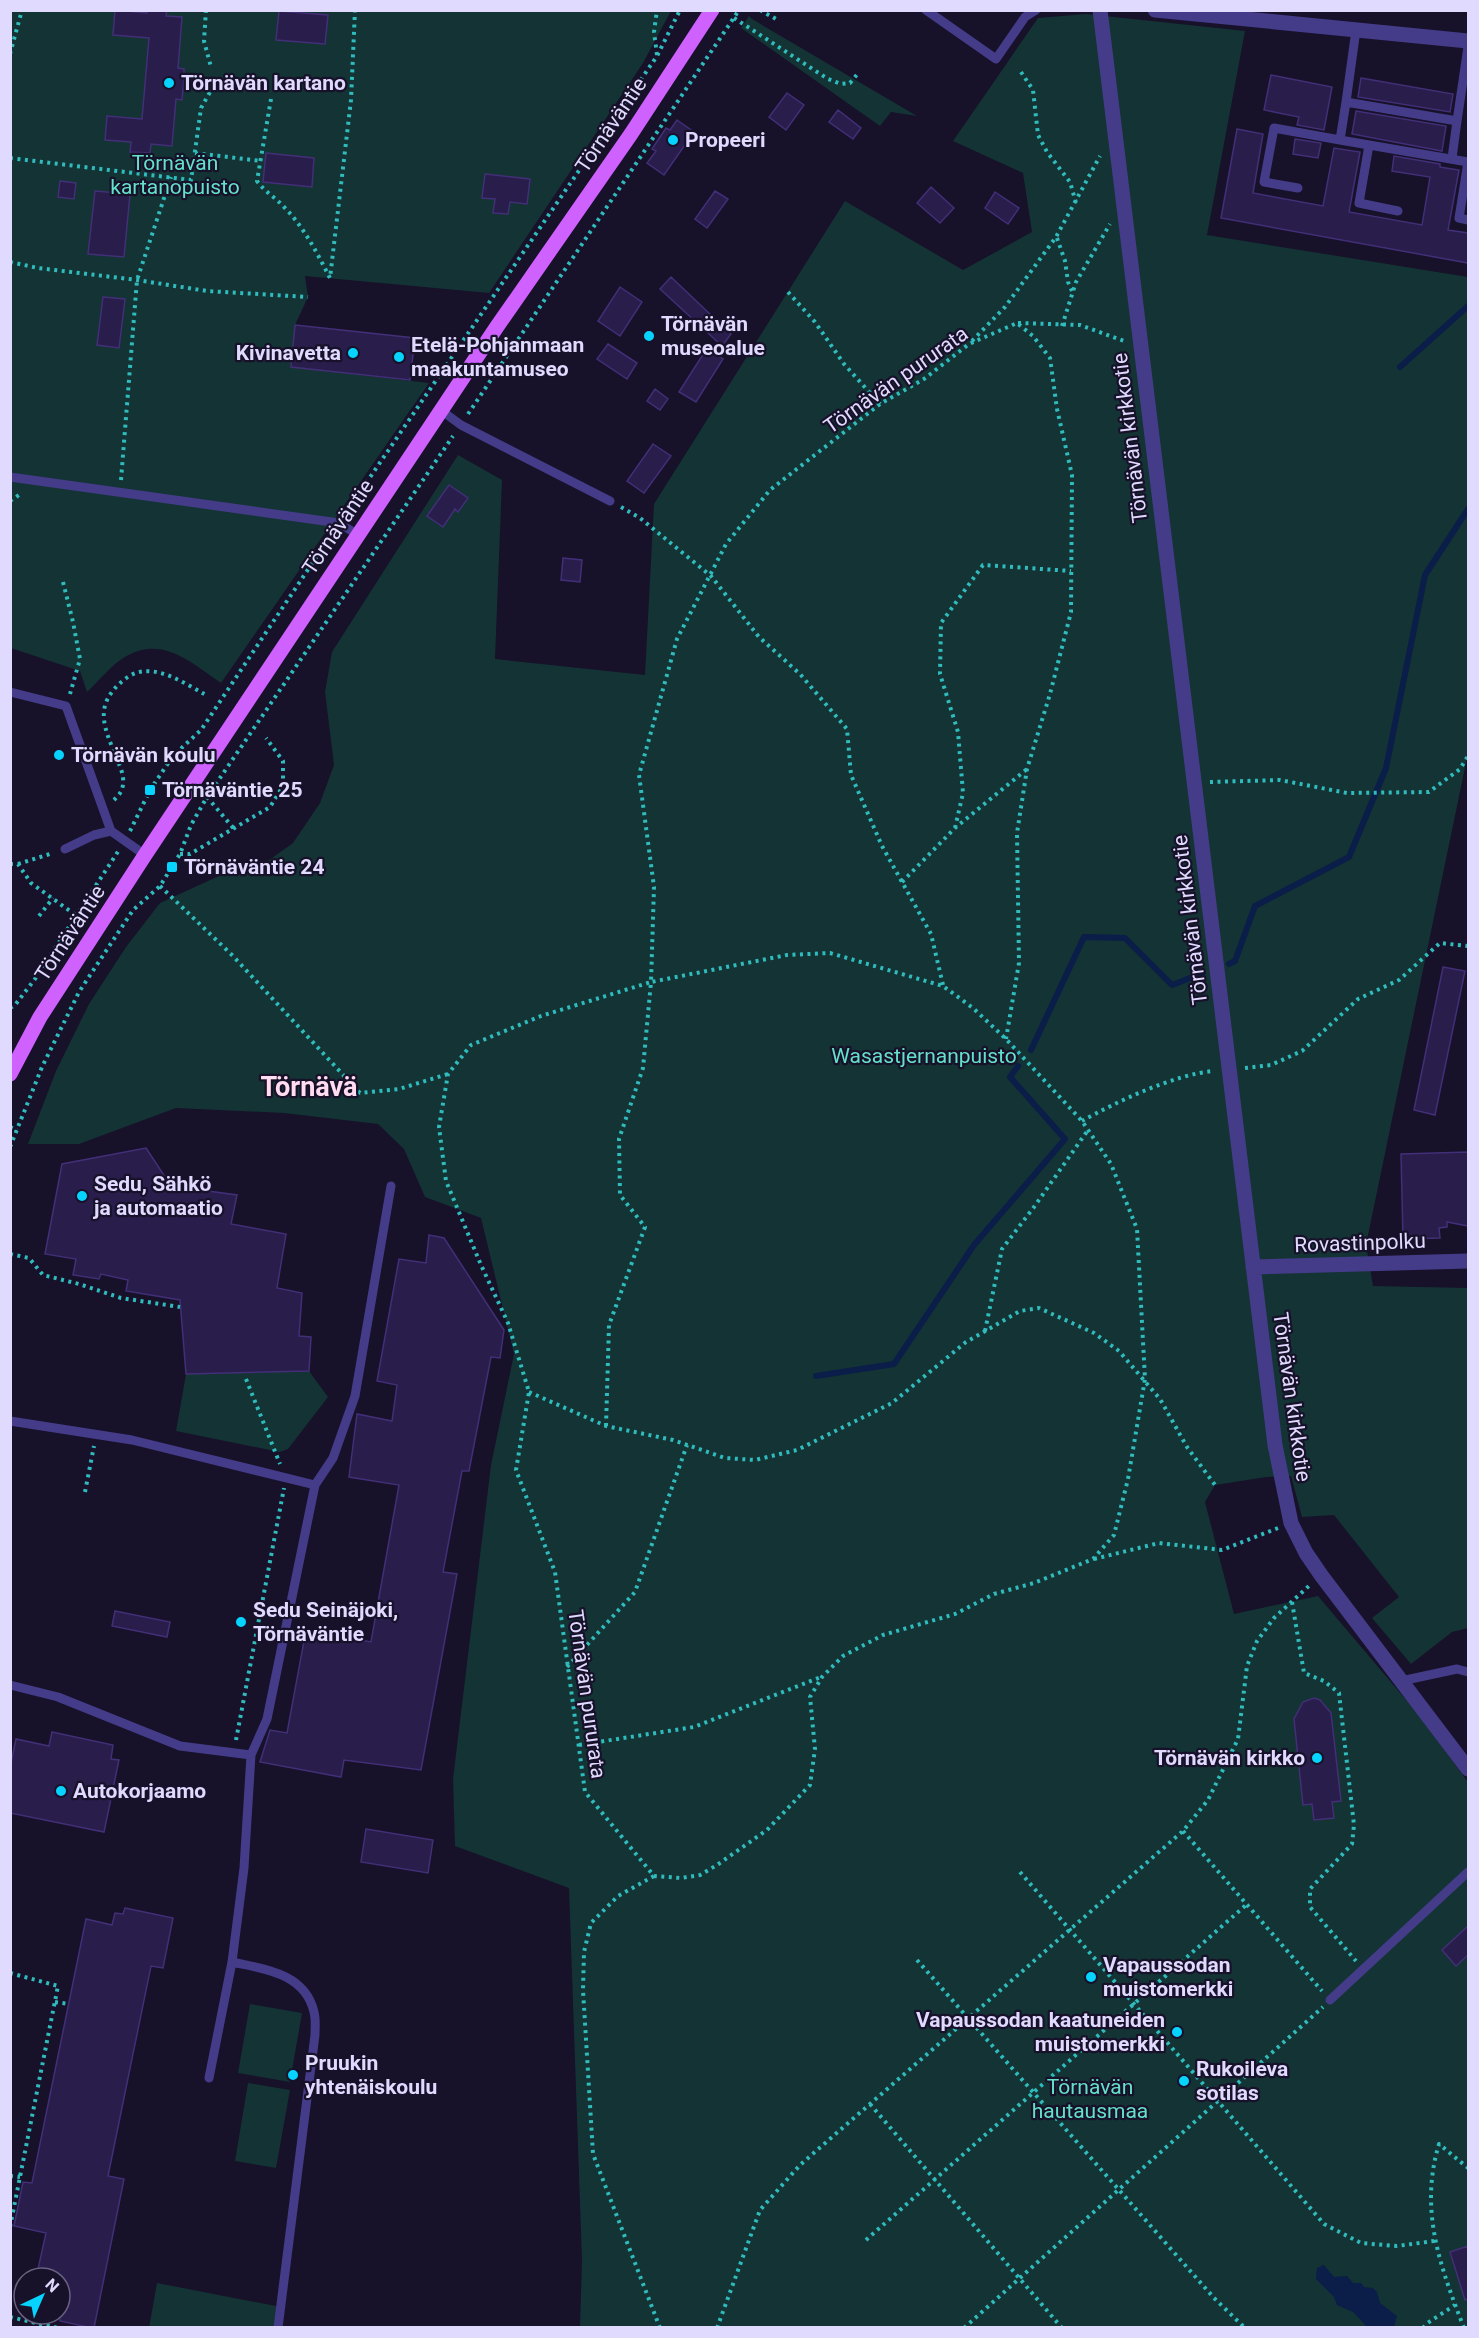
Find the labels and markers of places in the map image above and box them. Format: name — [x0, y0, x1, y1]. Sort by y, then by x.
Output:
place label: Törnävän kartano — [181, 71, 346, 95]
marker: Törnävän kartano — [162, 76, 176, 90]
place label: Propeeri — [685, 128, 766, 152]
marker: Propeeri — [666, 133, 680, 147]
place label: Törnävän museoalue — [661, 312, 765, 360]
marker: Törnävän museoalue — [642, 329, 656, 343]
place label: Etelä-Pohjanmaan maakuntamuseo — [411, 333, 584, 381]
place label: Kivinavetta — [236, 341, 341, 365]
marker: Kivinavetta — [346, 346, 360, 360]
marker: Etelä-Pohjanmaan maakuntamuseo — [392, 350, 406, 364]
place label: Törnävän koulu — [71, 743, 216, 767]
marker: Törnävän koulu — [52, 748, 66, 762]
place label: Törnäväntie 25 — [162, 778, 302, 802]
marker: Törnäväntie 25 — [143, 783, 157, 797]
place label: Törnäväntie 24 — [184, 855, 324, 879]
marker: Törnäväntie 24 — [165, 860, 179, 874]
place label: Sedu, Sähkö ja automaatio — [92, 1172, 223, 1220]
marker: Sedu, Sähkö ja automaatio — [75, 1189, 89, 1203]
place label: Sedu Seinäjoki, Törnäväntie — [253, 1598, 398, 1646]
marker: Sedu Seinäjoki, Törnäväntie — [234, 1615, 248, 1629]
place label: Törnävän kirkko — [1154, 1746, 1305, 1770]
marker: Törnävän kirkko — [1310, 1751, 1324, 1765]
place label: Autokorjaamo — [73, 1779, 206, 1803]
marker: Autokorjaamo — [54, 1784, 68, 1798]
place label: Vapaussodan muistomerkki — [1103, 1953, 1233, 2001]
marker: Vapaussodan muistomerkki — [1084, 1970, 1098, 1984]
place label: Vapaussodan kaatuneiden muistomerkki — [916, 2008, 1165, 2056]
marker: Vapaussodan kaatuneiden muistomerkki — [1170, 2025, 1184, 2039]
place label: Pruukin yhtenäiskoulu — [305, 2051, 437, 2099]
place label: Rukoileva sotilas — [1196, 2057, 1288, 2105]
marker: Pruukin yhtenäiskoulu — [286, 2068, 300, 2082]
marker: Rukoileva sotilas — [1177, 2074, 1191, 2088]

